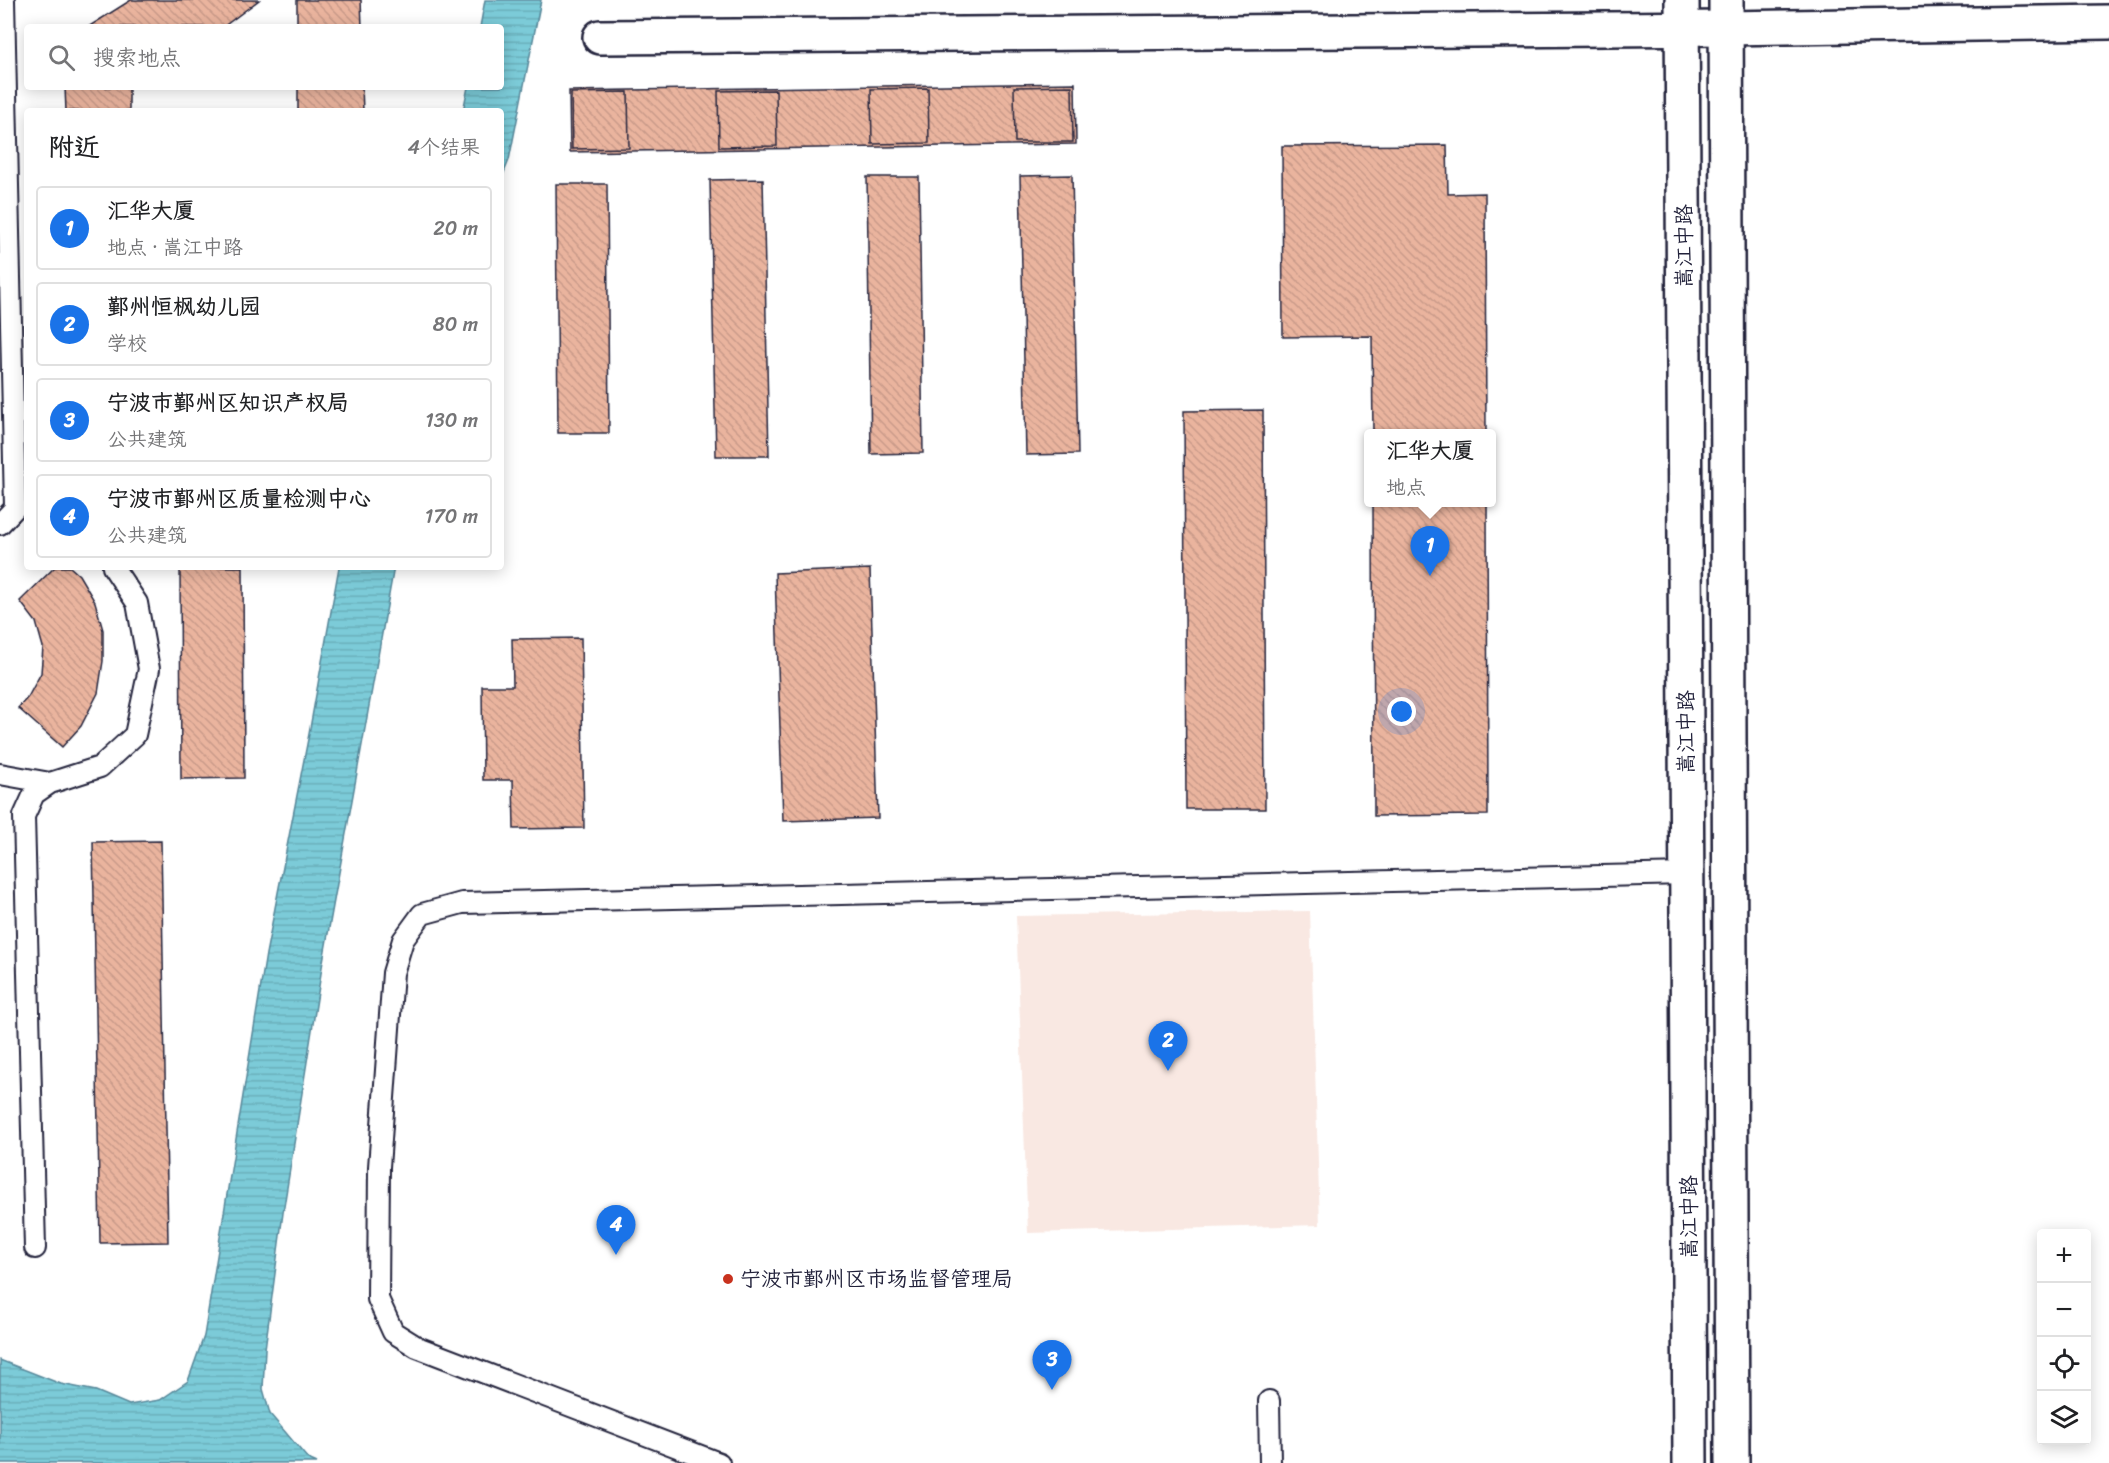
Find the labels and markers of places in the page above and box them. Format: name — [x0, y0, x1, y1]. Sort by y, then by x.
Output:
pin: 1 — [1410, 526, 1450, 576]
pin: 2 — [1148, 1022, 1188, 1071]
pin: 4 — [596, 1206, 636, 1255]
place label: 宁波市鄞州区市场监督管理局 — [740, 1260, 1013, 1298]
marker: 宁波市鄞州区市场监督管理局 — [721, 1272, 735, 1286]
pin: 3 — [1032, 1340, 1072, 1390]

